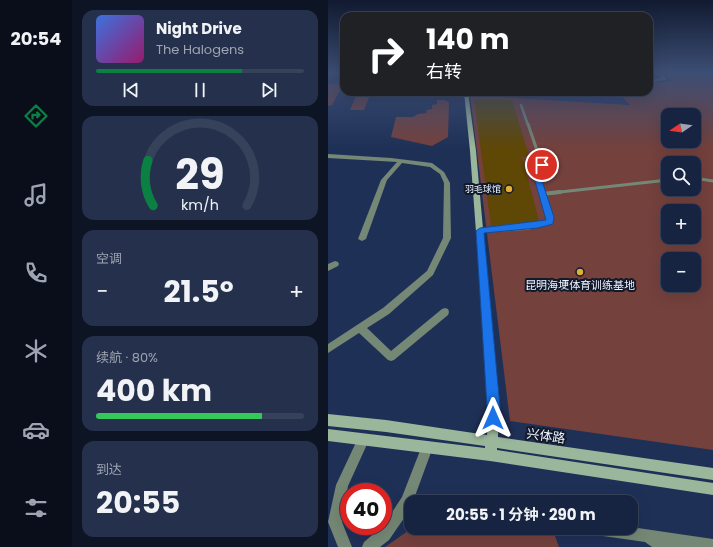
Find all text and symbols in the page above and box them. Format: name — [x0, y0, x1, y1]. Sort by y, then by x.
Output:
text: Night Drive — [156, 18, 242, 39]
text: 140 m — [426, 20, 509, 59]
text: 20:54 — [10, 26, 62, 51]
icon: right — [360, 28, 412, 80]
text: The Halogens — [156, 40, 244, 59]
text: 右转 — [426, 59, 462, 84]
icon: previous — [120, 79, 142, 101]
icon: pause — [189, 79, 211, 101]
icon: next — [258, 79, 280, 101]
icon: directions — [22, 102, 50, 130]
north arrow — [661, 108, 701, 148]
map controls — [661, 108, 701, 292]
text: 29 — [175, 145, 225, 204]
pin — [525, 148, 559, 182]
icon: arrive — [531, 154, 553, 176]
button: search — [661, 156, 701, 196]
icon: music — [22, 181, 50, 209]
place label: 羽毛球馆 — [465, 183, 501, 195]
marker: 羽毛球馆 — [504, 184, 514, 194]
text: km/h — [181, 194, 219, 214]
button: + — [661, 204, 701, 244]
text: 空调 — [96, 249, 122, 268]
button: − — [661, 252, 701, 292]
icon: phone — [22, 259, 50, 287]
marker: 昆明海埂体育训练基地 — [575, 267, 585, 277]
text: 21.5° — [163, 270, 234, 313]
text: − — [96, 276, 108, 307]
text: + — [289, 276, 304, 307]
place label: 昆明海埂体育训练基地 — [525, 277, 635, 293]
icon: climate — [22, 337, 50, 365]
text: 续航 · 80% — [96, 348, 158, 367]
text: 400 km — [96, 369, 212, 412]
position arrow — [472, 397, 514, 439]
icon: car — [22, 416, 50, 444]
street label: 兴体路 — [525, 424, 567, 448]
text: 到达 — [96, 460, 122, 479]
text: 20:55 — [96, 481, 180, 524]
speed limit sign: 40 — [340, 483, 392, 535]
icon: filters — [22, 494, 50, 522]
text: 20:55 · 1 分钟 · 290 m — [446, 504, 596, 525]

